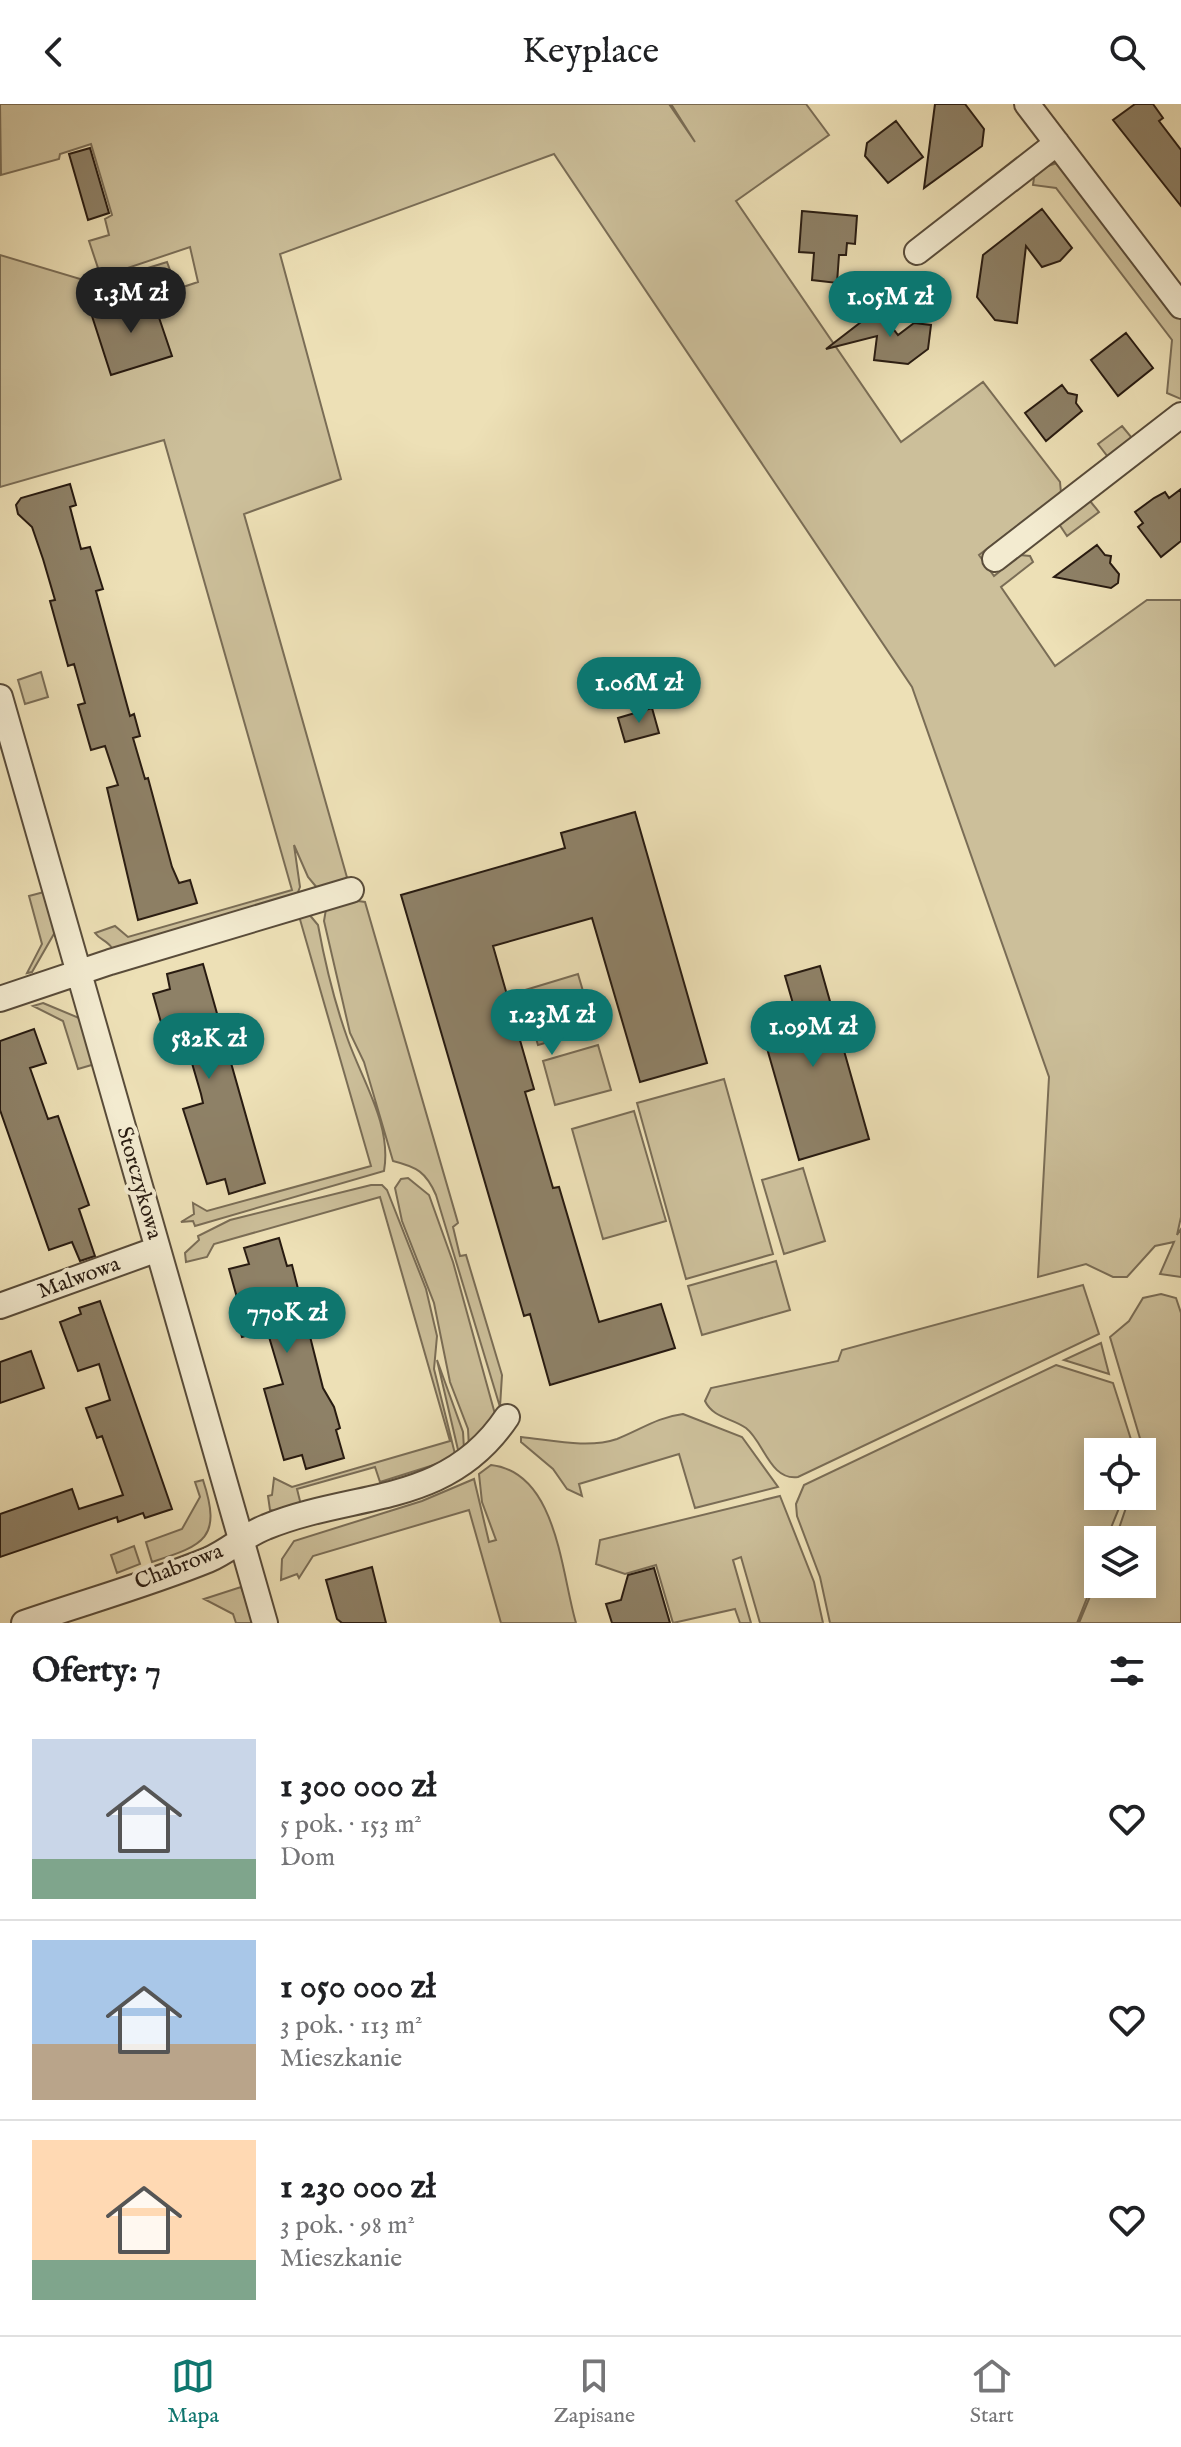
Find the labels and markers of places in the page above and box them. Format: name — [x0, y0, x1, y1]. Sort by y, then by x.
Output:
pin: 1.3M zł — [57, 267, 205, 335]
pin: 1.05M zł — [807, 271, 973, 339]
pin: 1.06M zł — [556, 657, 722, 725]
pin: 1.23M zł — [469, 989, 635, 1057]
pin: 1.09M zł — [730, 1001, 896, 1069]
pin: 582K zł — [135, 1013, 283, 1081]
pin: 770K zł — [213, 1287, 361, 1355]

